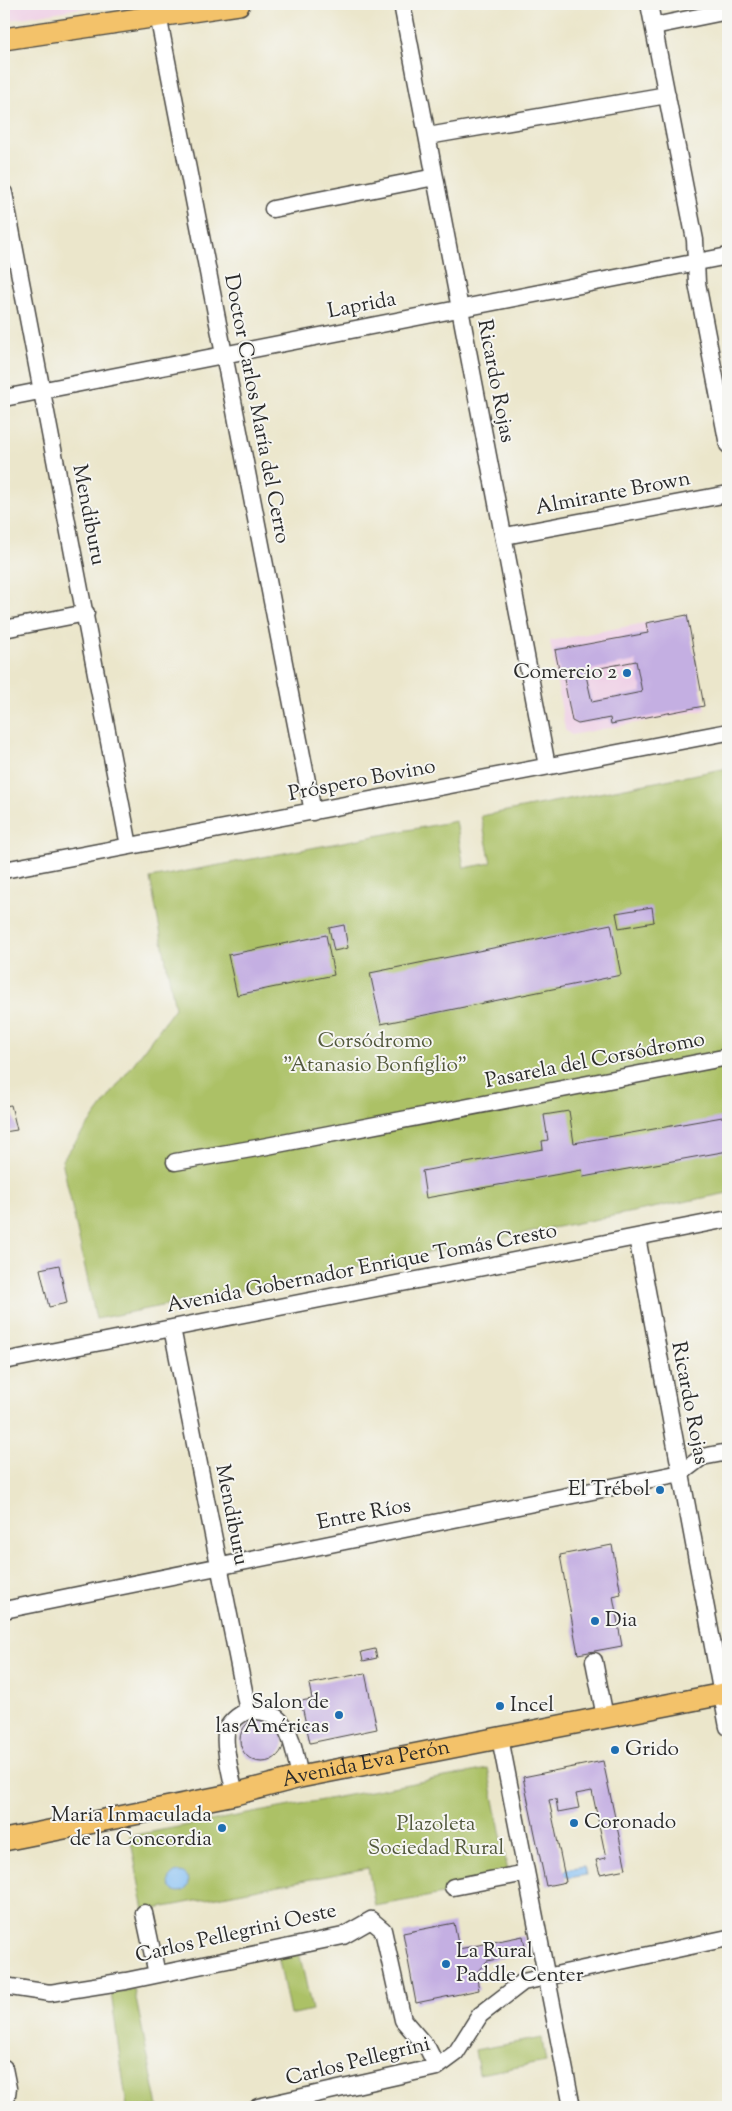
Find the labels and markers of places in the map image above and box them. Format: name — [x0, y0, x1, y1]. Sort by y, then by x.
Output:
place label: Comercio 2 — [513, 658, 617, 688]
marker: Comercio 2 — [621, 667, 633, 679]
place label: El Trébol — [568, 1475, 650, 1505]
marker: El Trébol — [654, 1484, 666, 1496]
place label: Dia — [605, 1606, 638, 1636]
marker: Dia — [589, 1615, 601, 1627]
place label: Salon de las Américas — [216, 1688, 329, 1742]
place label: Incel — [510, 1691, 554, 1721]
marker: Incel — [494, 1700, 506, 1712]
marker: Salon de las Américas — [333, 1709, 345, 1721]
place label: Grido — [625, 1735, 679, 1765]
marker: Grido — [609, 1744, 621, 1756]
place label: Maria Inmaculada de la Concordia — [51, 1801, 212, 1855]
place label: Coronado — [584, 1808, 676, 1838]
marker: Coronado — [568, 1817, 580, 1829]
marker: Maria Inmaculada de la Concordia — [216, 1822, 228, 1834]
place label: La Rural Paddle Center — [456, 1937, 584, 1991]
marker: La Rural Paddle Center — [440, 1958, 452, 1970]

